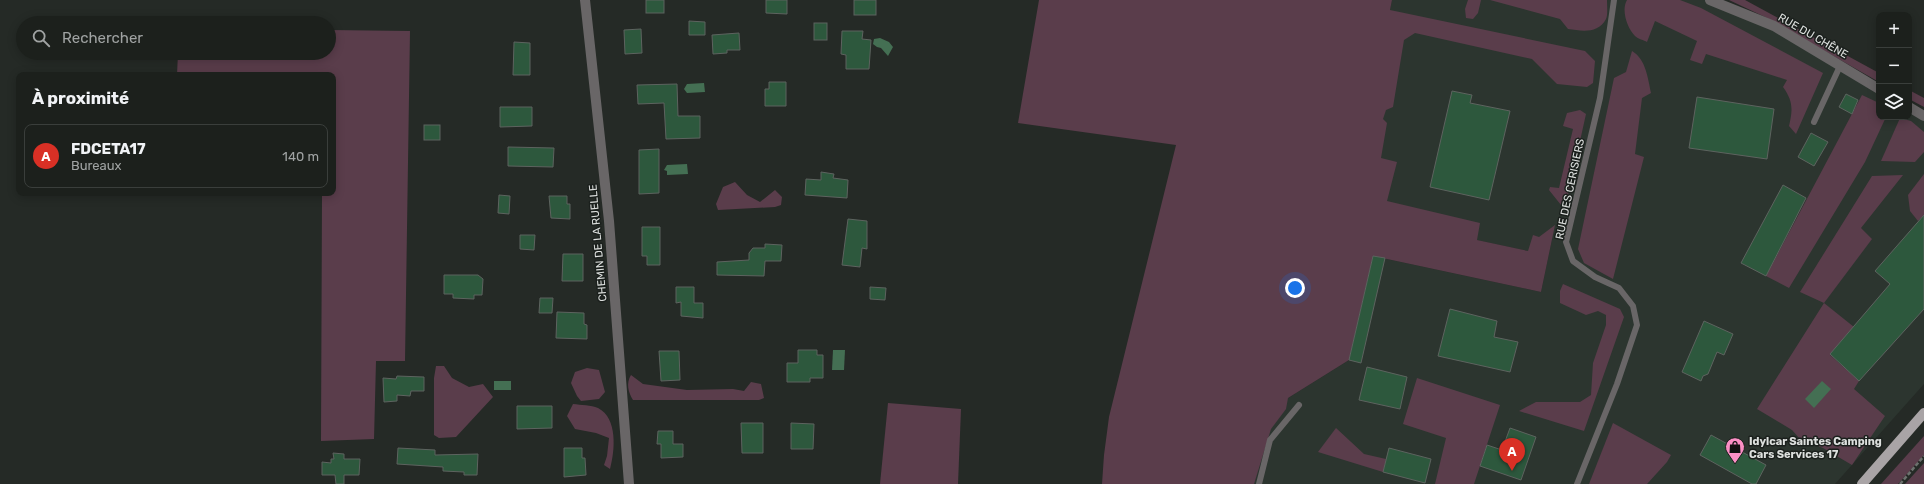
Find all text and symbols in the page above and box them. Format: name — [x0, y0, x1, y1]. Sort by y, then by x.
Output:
street label: RUE DU CHÊNE — [1776, 11, 1850, 61]
map controls — [1876, 12, 1912, 120]
button: + — [1876, 12, 1912, 48]
search box — [16, 16, 336, 60]
icon: search — [30, 27, 52, 49]
text: Rechercher — [62, 29, 143, 47]
button: − — [1876, 48, 1912, 84]
button: layers — [1876, 84, 1912, 120]
text: À proximité — [32, 88, 129, 108]
street label: RUE DES CERISIERS — [1553, 137, 1587, 241]
text: FDCETA17 — [71, 140, 146, 158]
text: A — [41, 149, 51, 164]
text: 140 m — [282, 149, 319, 164]
text: Bureaux — [71, 158, 122, 173]
street label: CHEMIN DE LA RUELLE — [586, 184, 610, 302]
your location — [1285, 278, 1305, 298]
place label: Idylcar Saintes Camping Cars Services 17 — [1749, 435, 1882, 461]
shop icon: Idylcar Saintes Camping Cars Services 17 — [1724, 436, 1746, 464]
pin: A — [1499, 438, 1525, 471]

